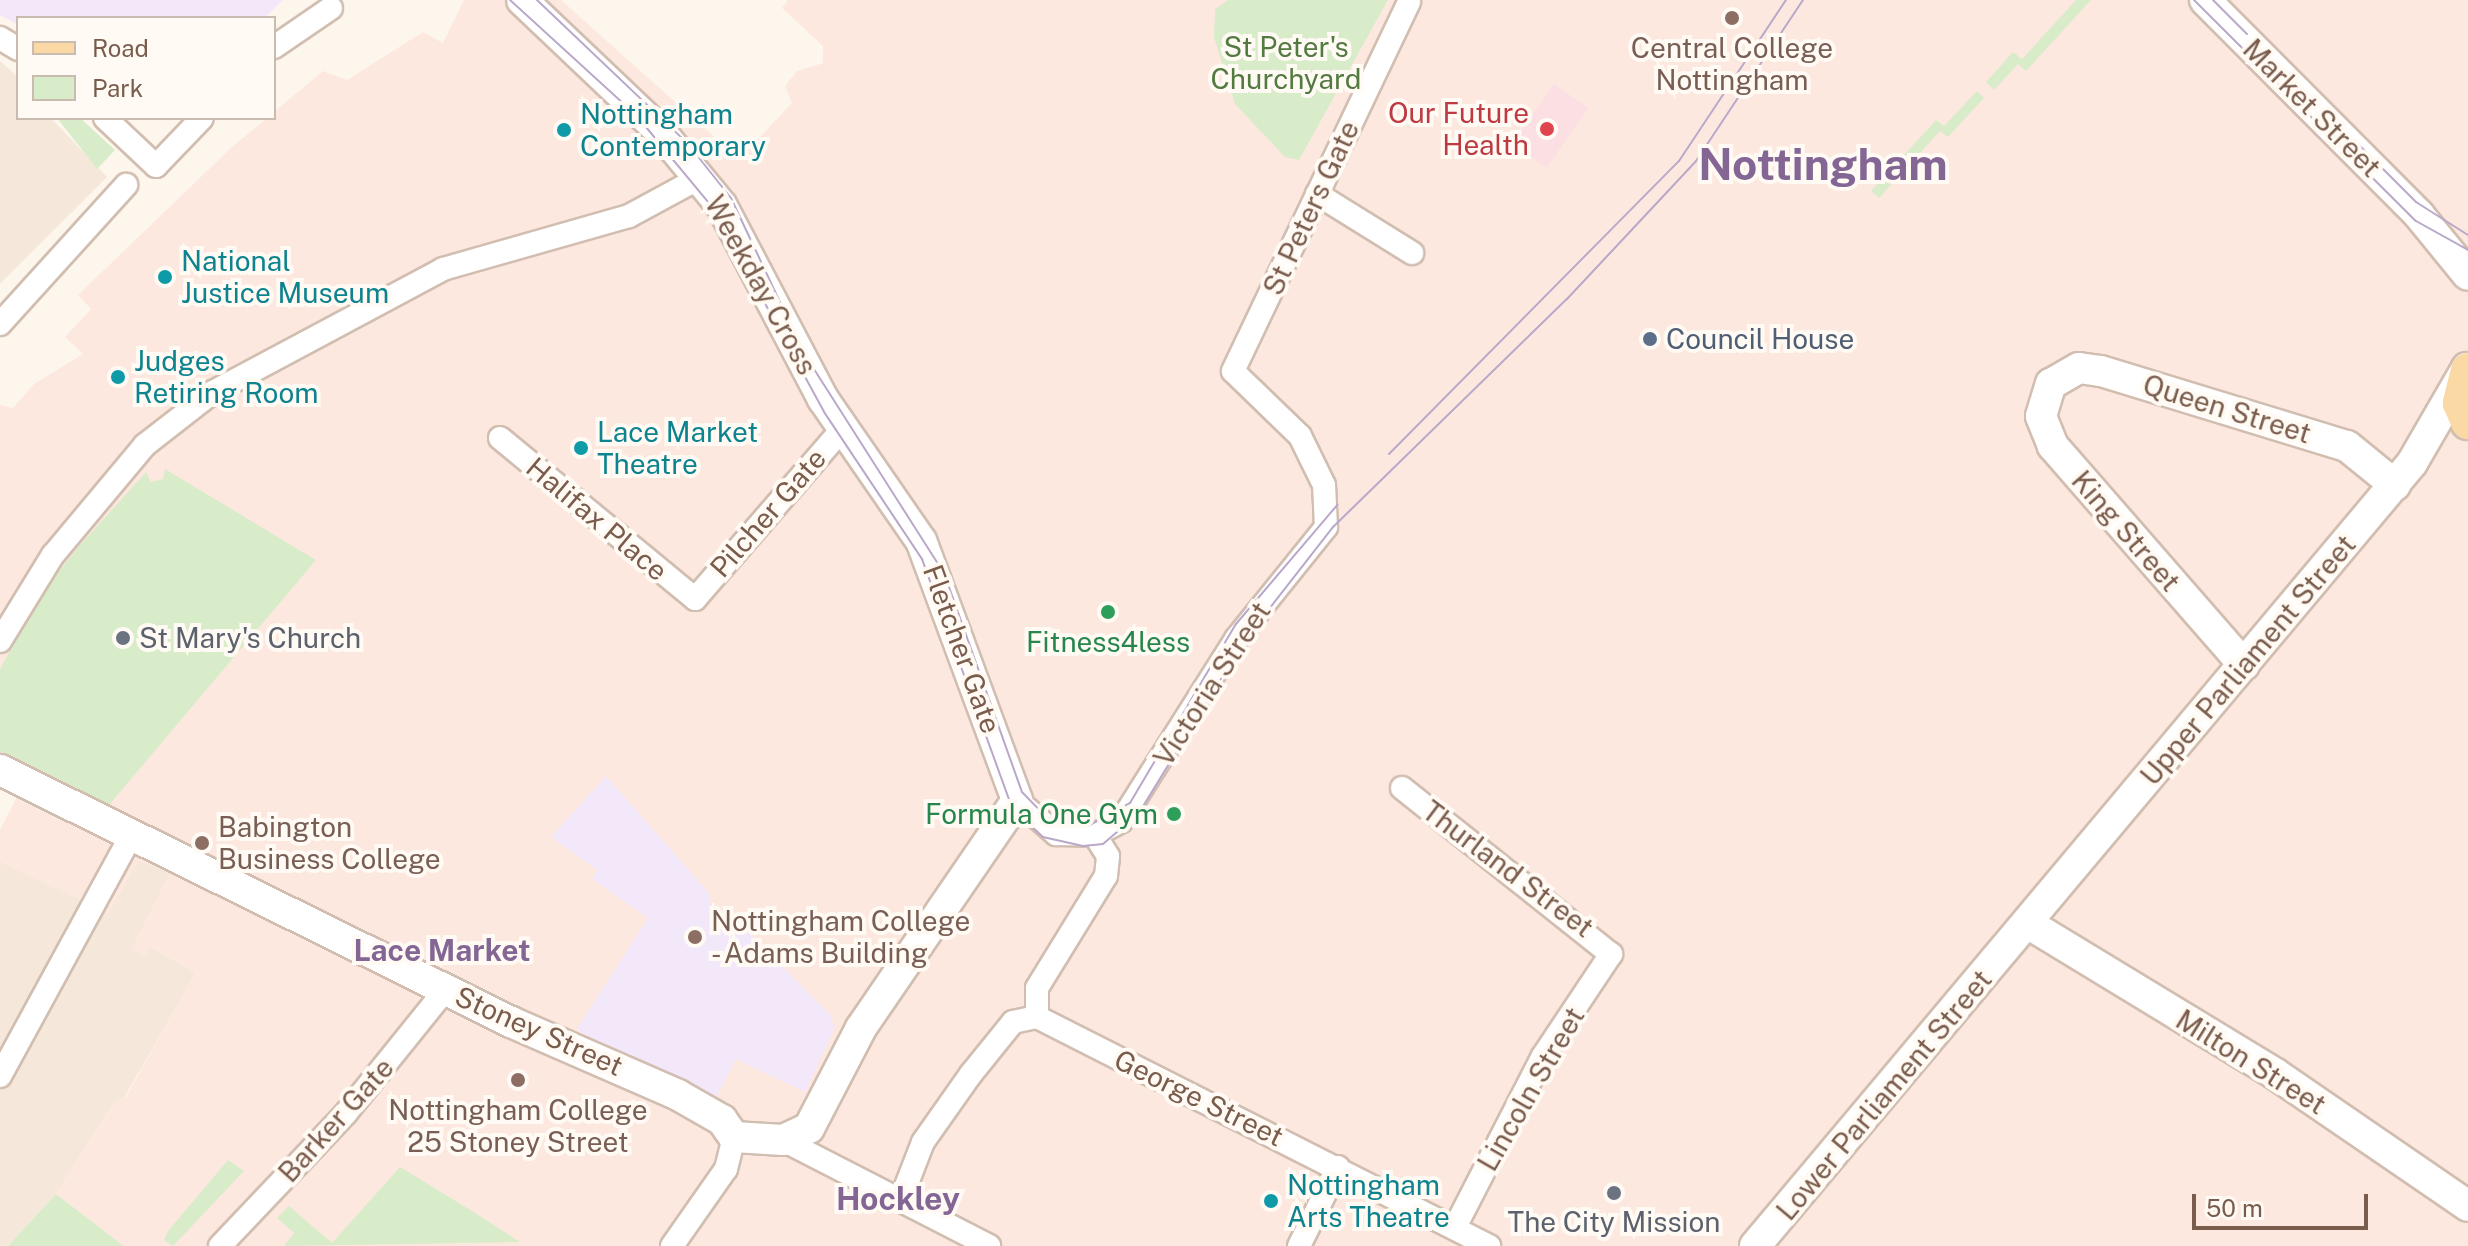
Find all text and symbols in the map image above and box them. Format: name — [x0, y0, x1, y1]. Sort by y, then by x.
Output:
marker: Central College Nottingham — [1723, 9, 1741, 27]
legend — [16, 16, 276, 120]
park label: St Peter's Churchyard — [1211, 30, 1361, 96]
place label: Central College Nottingham — [1631, 31, 1833, 97]
street label: Market Street — [2236, 32, 2388, 184]
text: Road — [92, 34, 149, 62]
text: Park — [92, 74, 143, 102]
place label: Our Future Health — [1388, 96, 1529, 162]
place label: Nottingham Contemporary — [580, 97, 766, 163]
street label: St Peters Gate — [1256, 115, 1366, 301]
marker: Our Future Health — [1536, 118, 1558, 140]
marker: Nottingham Contemporary — [555, 121, 573, 139]
district label: Nottingham — [1698, 138, 1948, 190]
street label: Weekday Cross — [698, 190, 824, 380]
place label: National Justice Museum — [181, 244, 389, 310]
marker: National Justice Museum — [156, 268, 174, 286]
place label: Council House — [1666, 322, 1854, 356]
marker: Council House — [1641, 330, 1659, 348]
place label: Judges Retiring Room — [134, 344, 319, 410]
marker: Judges Retiring Room — [109, 368, 127, 386]
street label: Queen Street — [2139, 368, 2315, 450]
place label: Lace Market Theatre — [597, 415, 758, 481]
marker: Lace Market Theatre — [572, 439, 590, 457]
street label: Pilcher Gate — [703, 442, 833, 584]
street label: Halifax Place — [520, 450, 674, 588]
street label: King Street — [2065, 464, 2187, 598]
street label: Upper Parliament Street — [2133, 528, 2363, 792]
street label: Fletcher Gate — [916, 560, 1008, 738]
street label: Victoria Street — [1147, 596, 1277, 772]
marker: Fitness4less — [1099, 603, 1117, 621]
place label: St Mary's Church — [139, 621, 361, 655]
place label: Fitness4less — [1026, 625, 1190, 659]
marker: St Mary's Church — [114, 629, 132, 647]
street label: Thurland Street — [1416, 794, 1600, 944]
place label: Formula One Gym — [925, 797, 1158, 831]
marker: Formula One Gym — [1165, 805, 1183, 823]
place label: Babington Business College — [218, 810, 441, 876]
marker: Babington Business College — [193, 834, 211, 852]
place label: Nottingham College - Adams Building — [711, 904, 970, 970]
marker: Nottingham College - Adams Building — [686, 928, 704, 946]
district label: Lace Market — [353, 932, 531, 968]
street label: Lower Parliament Street — [1769, 963, 1999, 1227]
street label: Stoney Street — [450, 979, 628, 1083]
street label: Lincoln Street — [1471, 1001, 1591, 1177]
street label: Milton Street — [2170, 1003, 2332, 1121]
street label: George Street — [1109, 1043, 1289, 1153]
street label: Barker Gate — [271, 1051, 401, 1189]
marker: Nottingham College 25 Stoney Street — [509, 1071, 527, 1089]
place label: Nottingham College 25 Stoney Street — [388, 1093, 648, 1159]
place label: Nottingham Arts Theatre — [1287, 1168, 1450, 1234]
scale bar — [2196, 1178, 2372, 1228]
district label: Hockley — [836, 1180, 960, 1218]
marker: The City Mission — [1605, 1184, 1623, 1202]
marker: Nottingham Arts Theatre — [1262, 1192, 1280, 1210]
text: 50 m — [2206, 1194, 2263, 1222]
place label: The City Mission — [1507, 1205, 1721, 1239]

